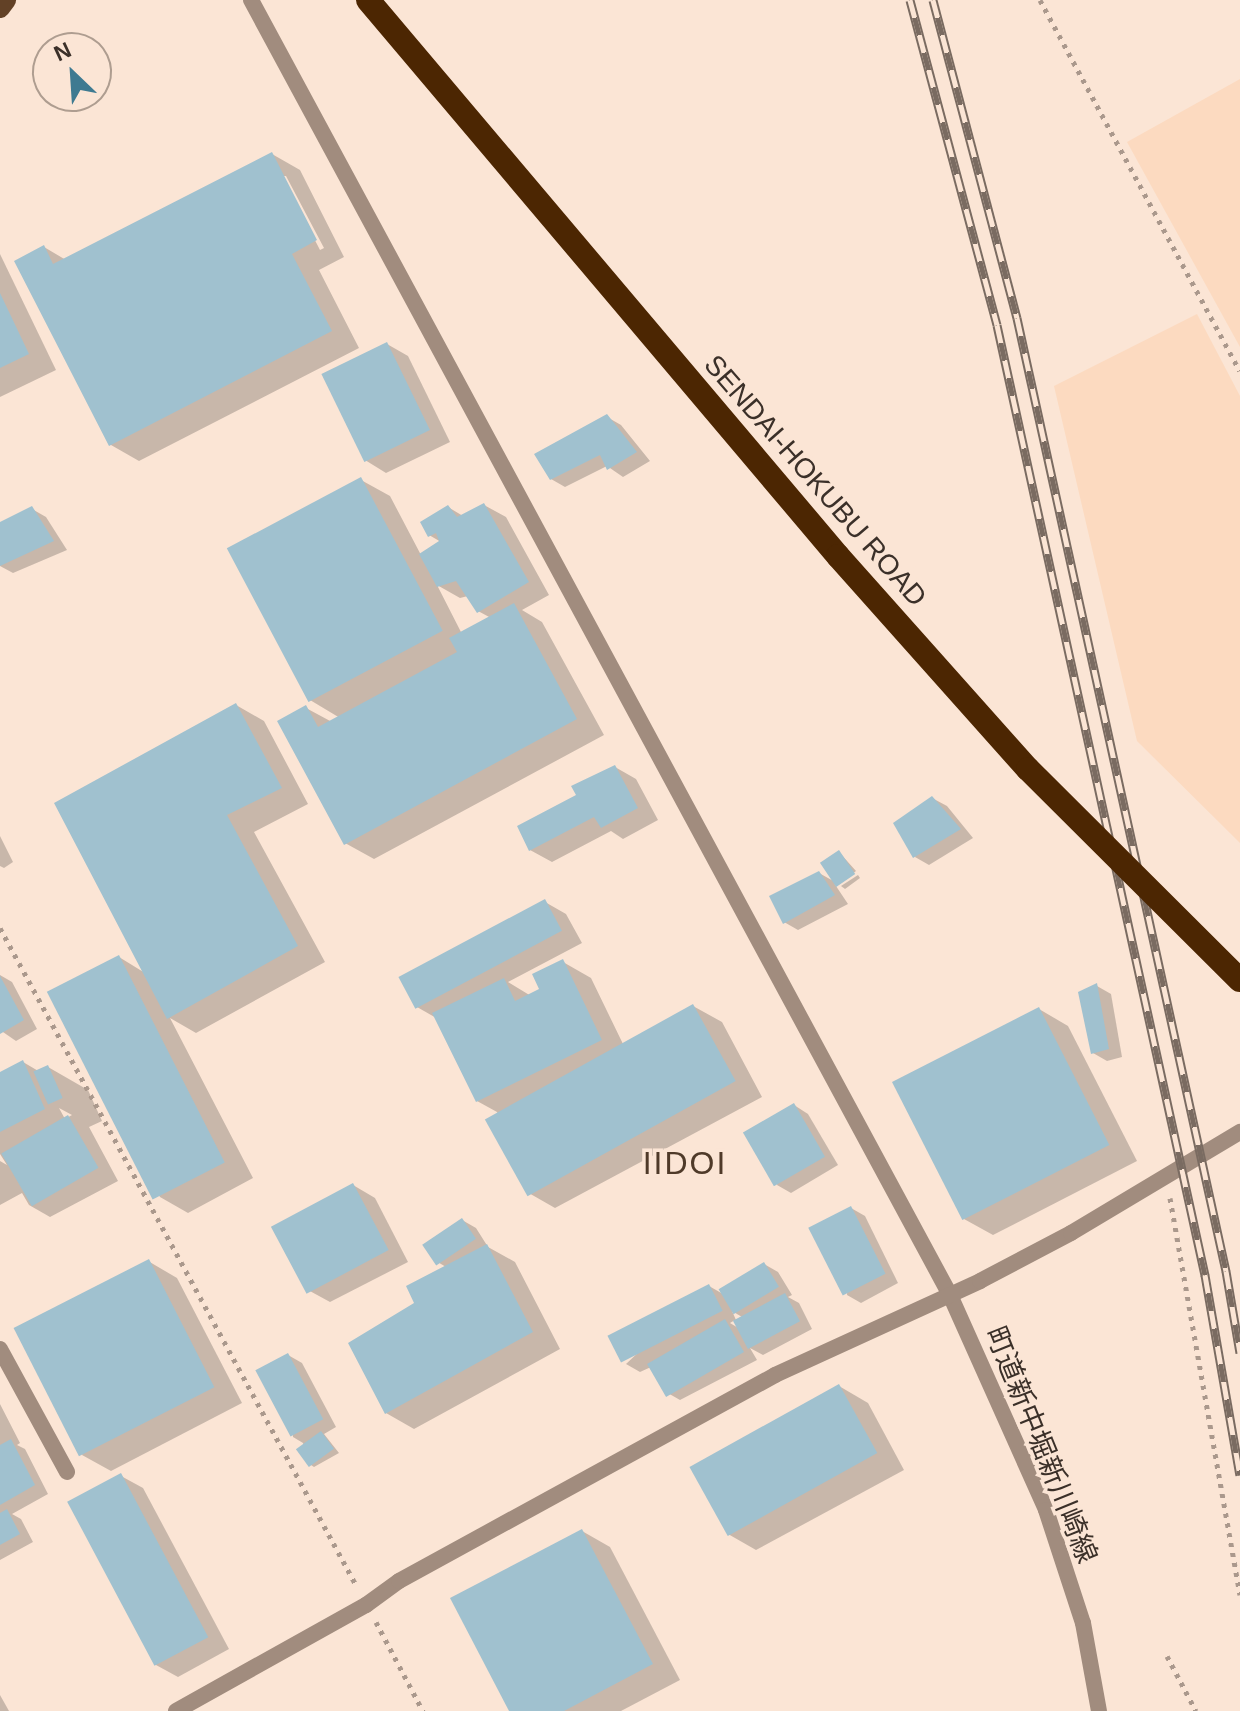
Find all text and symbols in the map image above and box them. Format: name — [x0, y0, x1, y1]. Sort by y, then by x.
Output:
north arrow — [32, 32, 112, 112]
text: N — [50, 37, 75, 66]
street label: SENDAI-HOKUBU ROAD — [697, 348, 933, 614]
district label: IIDOI — [643, 1144, 727, 1182]
street label: 町道新中堀新川崎線 — [978, 1322, 1104, 1568]

